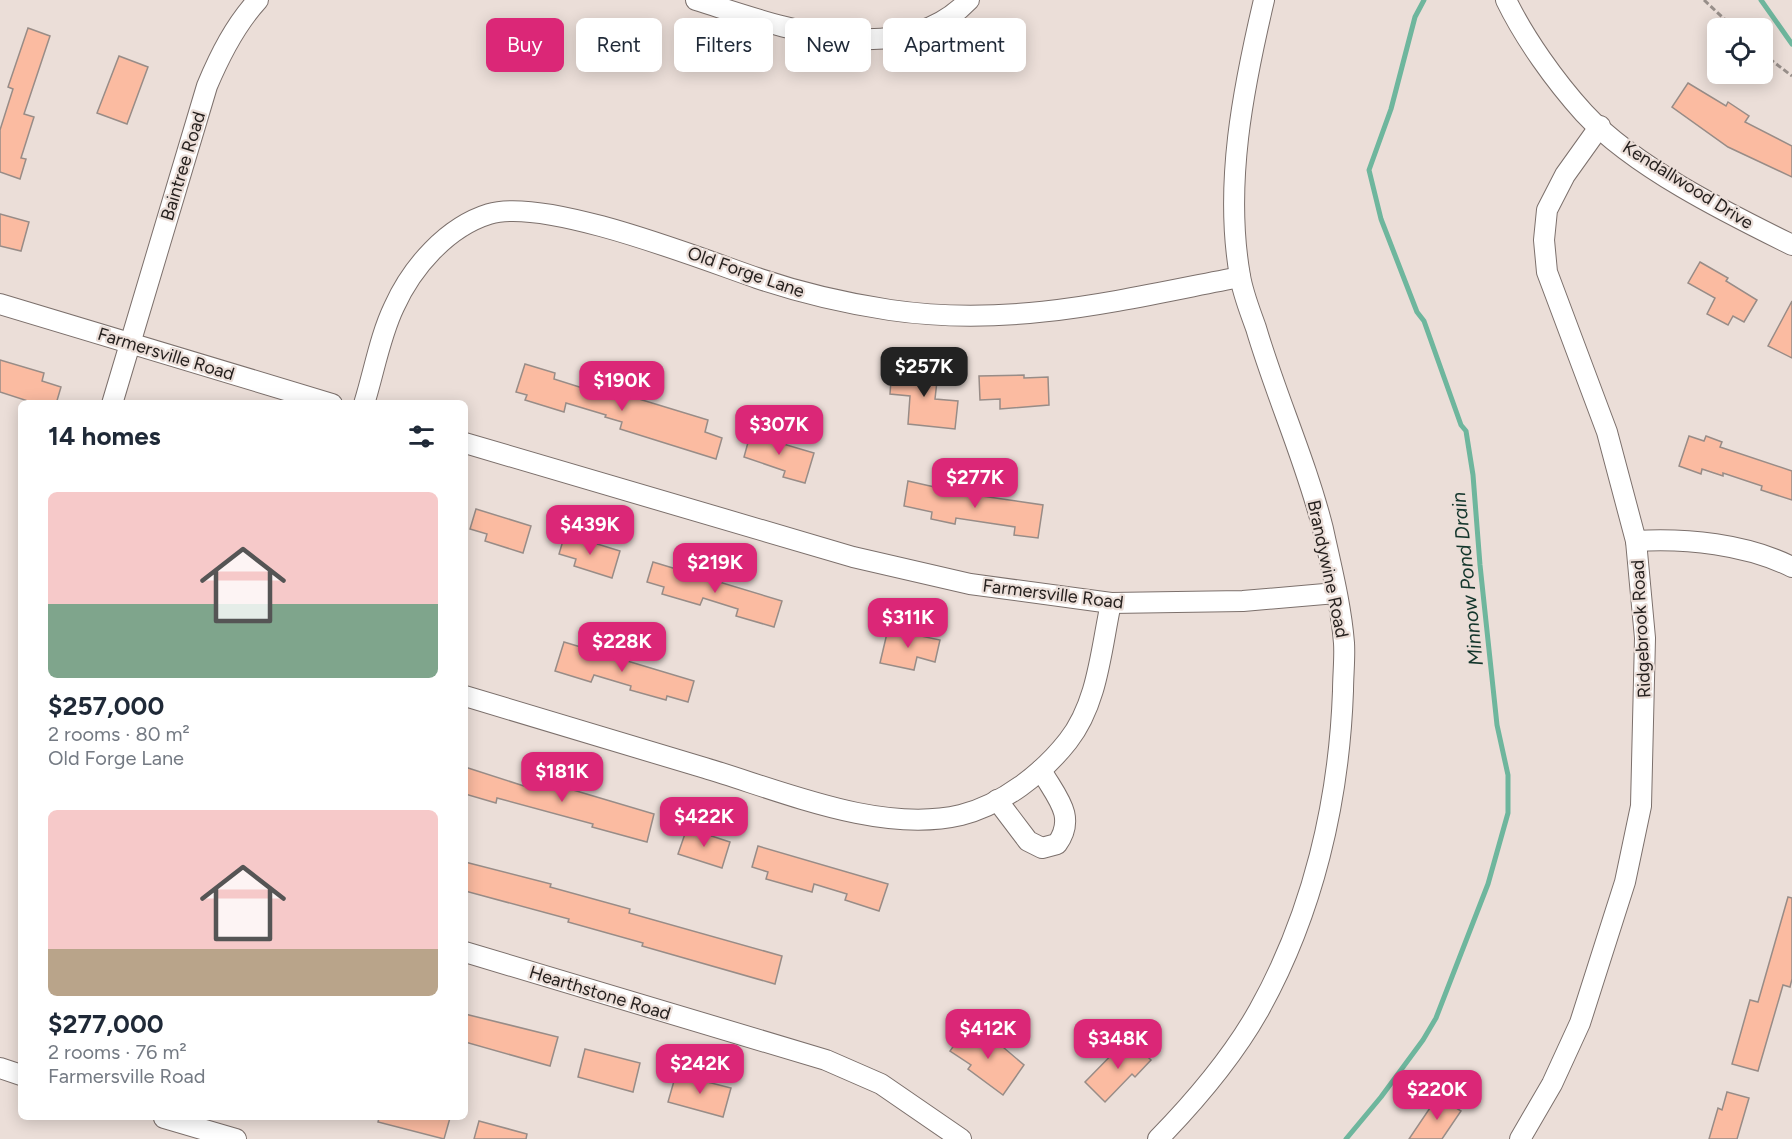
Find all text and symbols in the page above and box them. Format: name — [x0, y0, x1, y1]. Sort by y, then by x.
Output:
chip: Buy — [486, 18, 564, 72]
chip: Rent — [576, 18, 662, 72]
chip: Filters — [674, 18, 773, 72]
chip: New — [785, 18, 871, 72]
chip: Apartment — [883, 18, 1026, 72]
map controls — [1707, 18, 1773, 84]
button: locate — [1707, 18, 1773, 84]
street label: Baintree Road — [156, 109, 210, 223]
street label: Kendallwood Drive — [1619, 136, 1757, 234]
street label: Old Forge Lane — [685, 242, 808, 302]
street label: Farmersville Road — [95, 323, 237, 385]
pin: $257K — [882, 347, 966, 398]
text: $257K — [895, 354, 953, 378]
pin: $190K — [580, 361, 664, 412]
text: $190K — [593, 368, 651, 392]
pin: $307K — [737, 405, 821, 456]
text: $307K — [749, 412, 809, 436]
text: 14 homes — [48, 420, 161, 452]
icon: filters — [405, 420, 438, 453]
pin: $277K — [933, 458, 1017, 509]
text: $277K — [946, 465, 1004, 489]
water label: Minnow Pond Drain — [1446, 491, 1488, 667]
street label: Brandywine Road — [1303, 498, 1353, 640]
pin: $439K — [548, 505, 632, 556]
text: $439K — [560, 512, 620, 536]
icon: home — [189, 531, 297, 639]
pin: $219K — [673, 543, 757, 594]
text: $219K — [687, 550, 743, 574]
street label: Ridgebrook Road — [1626, 559, 1656, 699]
street label: Farmersville Road — [981, 574, 1125, 614]
pin: $311K — [866, 598, 950, 649]
text: $311K — [882, 605, 934, 629]
pin: $228K — [580, 622, 664, 673]
text: $228K — [592, 629, 652, 653]
text: $257,000 — [48, 690, 164, 722]
text: 2 rooms · 80 m² — [48, 722, 190, 746]
text: Old Forge Lane — [48, 746, 184, 770]
pin: $181K — [520, 752, 604, 803]
text: $181K — [535, 759, 589, 783]
pin: $422K — [662, 797, 746, 848]
text: $422K — [674, 804, 734, 828]
icon: home — [189, 849, 297, 957]
street label: Hearthstone Road — [527, 961, 673, 1025]
text: $277,000 — [48, 1008, 164, 1040]
pin: $412K — [946, 1009, 1030, 1060]
text: $412K — [959, 1016, 1017, 1040]
pin: $348K — [1076, 1019, 1160, 1070]
text: $348K — [1088, 1026, 1148, 1050]
text: 2 rooms · 76 m² — [48, 1040, 187, 1064]
pin: $242K — [658, 1044, 742, 1095]
text: $242K — [670, 1051, 730, 1075]
text: Farmersville Road — [48, 1064, 205, 1088]
pin: $220K — [1395, 1070, 1479, 1121]
text: $220K — [1407, 1077, 1467, 1101]

